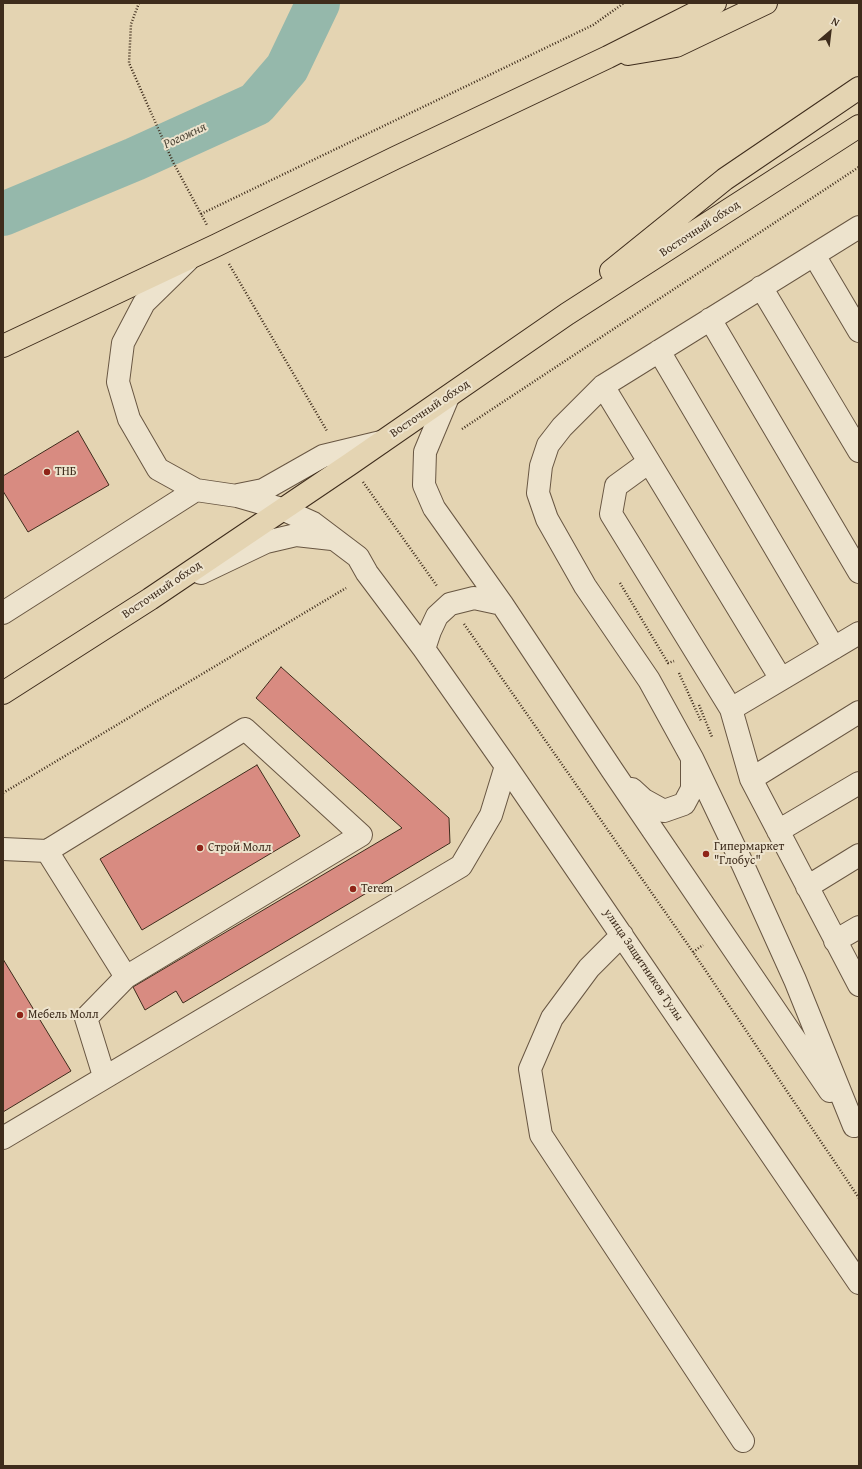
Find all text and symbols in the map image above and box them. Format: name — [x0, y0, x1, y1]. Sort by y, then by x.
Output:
north arrow — [810, 12, 850, 52]
text: N — [829, 13, 843, 30]
water label: Рогожня — [161, 119, 209, 153]
street label: Восточный обход — [657, 198, 743, 260]
street label: Восточный обход — [388, 377, 472, 441]
place label: ТНБ — [55, 465, 76, 479]
marker: ТНБ — [42, 467, 52, 477]
street label: Восточный обход — [120, 558, 204, 622]
place label: Гипермаркет "Глобус" — [714, 840, 784, 868]
place label: Строй Молл — [208, 841, 271, 855]
marker: Строй Молл — [195, 843, 205, 853]
marker: Гипермаркет "Глобус" — [701, 849, 711, 859]
place label: Terem — [361, 882, 393, 896]
marker: Terem — [348, 884, 358, 894]
street label: улица Защитников Тулы — [600, 906, 686, 1024]
place label: Мебель Молл — [28, 1008, 98, 1022]
marker: Мебель Молл — [15, 1010, 25, 1020]

